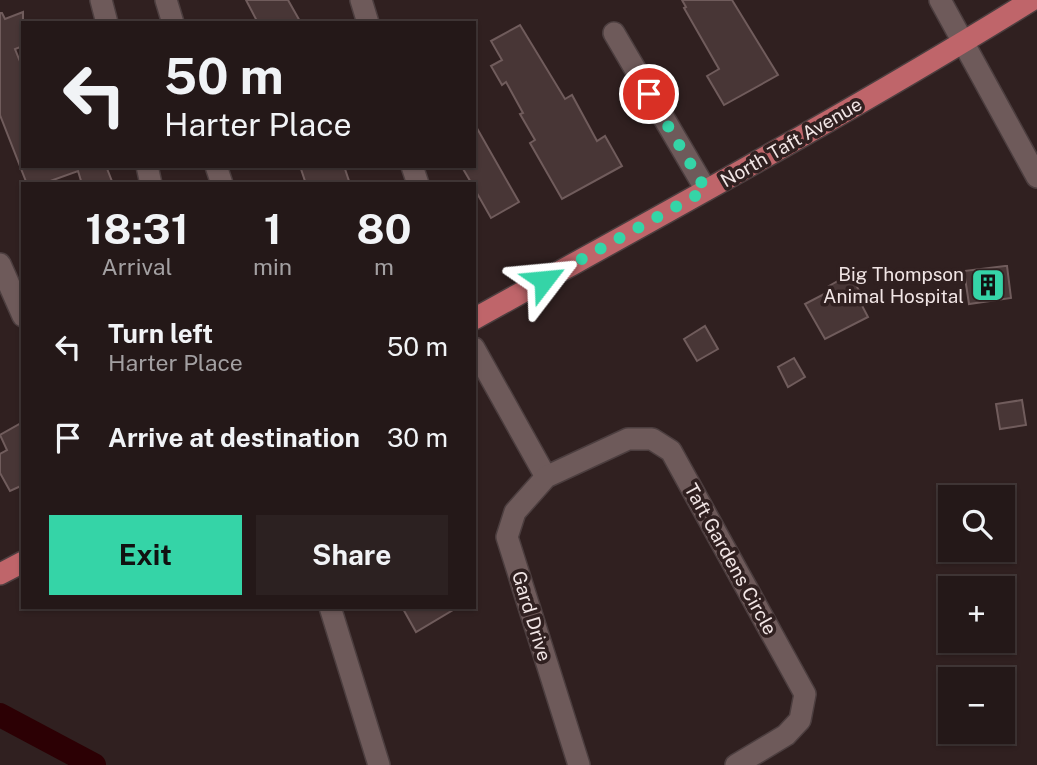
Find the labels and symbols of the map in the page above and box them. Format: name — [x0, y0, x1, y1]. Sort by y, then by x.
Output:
pin — [619, 64, 679, 124]
street label: North Taft Avenue — [716, 93, 866, 191]
position arrow — [507, 243, 581, 317]
place label: Big Thompson Animal Hospital — [823, 263, 964, 307]
building icon: Big Thompson Animal Hospital — [969, 266, 1007, 304]
street label: Taft Gardens Circle — [680, 480, 782, 638]
street label: Gard Drive — [508, 568, 556, 664]

